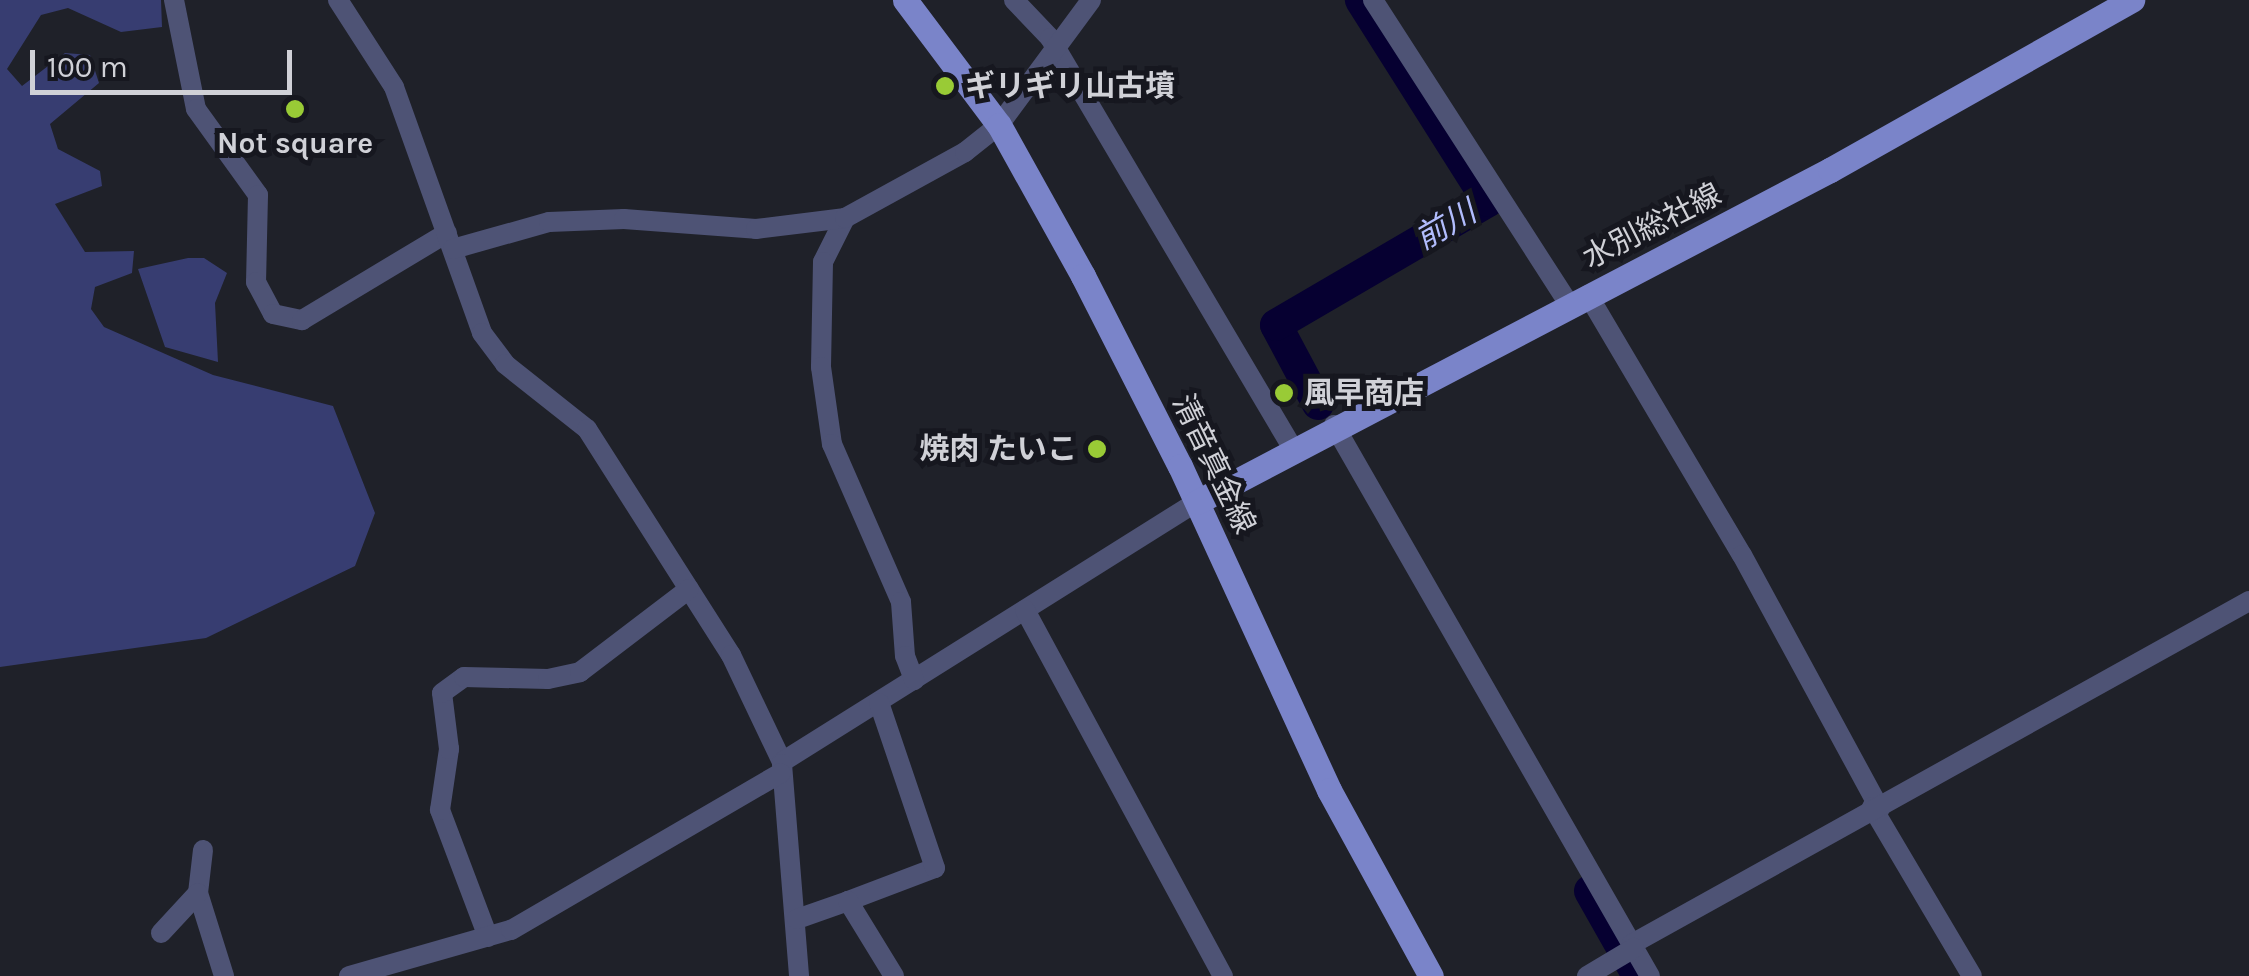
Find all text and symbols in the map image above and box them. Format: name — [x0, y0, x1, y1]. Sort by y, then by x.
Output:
scale bar — [35, 30, 298, 92]
text: 100 m — [47, 49, 128, 85]
place label: ギリギリ山古墳 — [965, 68, 1175, 104]
marker: ギリギリ山古墳 — [934, 75, 956, 97]
marker: Not square — [284, 98, 306, 120]
place label: Not square — [217, 125, 373, 161]
street label: 水別総社線 — [1577, 176, 1727, 276]
water label: 前川 — [1409, 193, 1483, 259]
place label: 風早商店 — [1304, 375, 1424, 411]
marker: 風早商店 — [1273, 382, 1295, 404]
street label: 清音真金線 — [1165, 389, 1263, 539]
place label: 焼肉 たいこ — [919, 431, 1077, 467]
marker: 焼肉 たいこ — [1086, 438, 1108, 460]

